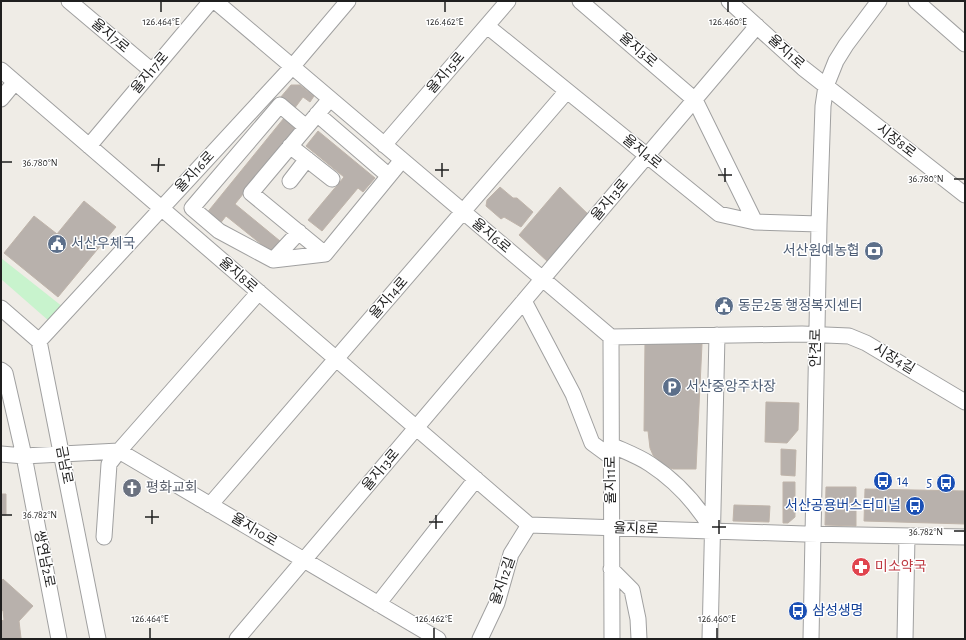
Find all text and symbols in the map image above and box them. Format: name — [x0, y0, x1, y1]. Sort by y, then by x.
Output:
street label: 율지7로 — [88, 16, 132, 56]
text: 126.464°E — [142, 17, 180, 27]
text: 126.462°E — [427, 17, 464, 27]
text: 126.460°E — [709, 17, 747, 27]
street label: 율지3로 — [617, 29, 660, 70]
street label: 율지1로 — [765, 32, 808, 72]
street label: 율지17로 — [128, 49, 171, 96]
street label: 율지15로 — [424, 49, 468, 96]
street label: 시장8로 — [874, 121, 919, 161]
street label: 율지4로 — [620, 132, 665, 172]
street label: 율지16로 — [172, 148, 217, 195]
text: 36.780°N — [22, 158, 58, 168]
text: 36.780°N — [908, 174, 944, 184]
street label: 율지13로 — [588, 176, 631, 223]
street label: 율지6로 — [469, 215, 514, 256]
public building icon: 서산우체국 — [46, 233, 68, 255]
place label: 서산우체국 — [71, 236, 136, 251]
bank icon: 서산원예농협 — [863, 240, 885, 262]
place label: 서산원예농협 — [783, 243, 860, 258]
street label: 율지8로 — [216, 254, 260, 295]
street label: 율지14로 — [366, 274, 411, 322]
public building icon: 동문2동 행정복지센터 — [713, 295, 735, 317]
place label: 동문2동 행정복지센터 — [738, 298, 863, 313]
street label: 안견로 — [808, 328, 823, 367]
street label: 시장4길 — [871, 340, 918, 377]
parking icon: 서산중앙주차장 — [661, 376, 683, 398]
place label: 서산중앙주차장 — [686, 379, 776, 394]
street label: 금남로 — [53, 445, 76, 485]
street label: 율지13로 — [359, 446, 402, 493]
street label: 율지11로 — [603, 456, 618, 504]
bus stop icon: 14 — [872, 470, 894, 492]
bus stop icon: 5 — [935, 472, 957, 494]
place label: 14 — [897, 474, 909, 488]
place label: 5 — [926, 476, 932, 490]
church icon: 평화교회 — [121, 477, 143, 499]
place label: 평화교회 — [146, 480, 198, 495]
bus stop icon: 서산공용버스터미널 — [904, 495, 926, 517]
place label: 서산공용버스터미널 — [785, 498, 901, 513]
text: 36.782°N — [23, 510, 57, 520]
street label: 율지10로 — [229, 510, 280, 549]
street label: 율지8로 — [613, 520, 659, 537]
text: 36.782°N — [909, 527, 943, 537]
street label: 쌍연남2로 — [32, 529, 57, 589]
street label: 율지12길 — [487, 555, 518, 607]
pharmacy icon: 미소약국 — [850, 556, 872, 578]
place label: 미소약국 — [875, 559, 927, 574]
bus stop icon: 삼성생명 — [787, 600, 809, 622]
place label: 삼성생명 — [812, 603, 864, 618]
text: 126.464°E — [131, 614, 169, 624]
text: 126.462°E — [416, 614, 453, 624]
text: 126.460°E — [698, 614, 736, 624]

